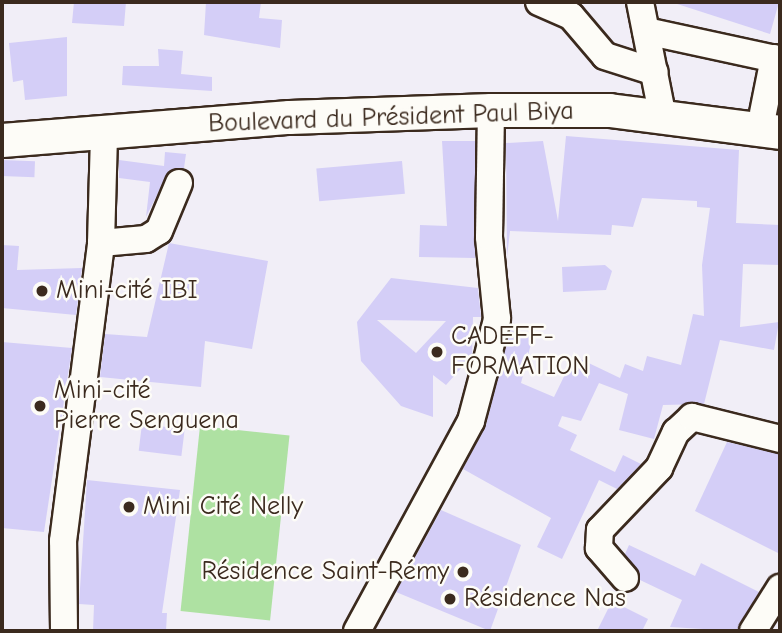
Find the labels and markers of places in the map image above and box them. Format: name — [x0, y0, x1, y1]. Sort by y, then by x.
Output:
place label: Mini-cité IBI — [56, 275, 198, 307]
marker: Mini-cité IBI — [34, 283, 50, 299]
place label: CADEFF- FORMATION — [451, 321, 589, 382]
marker: CADEFF- FORMATION — [429, 344, 445, 360]
place label: Mini-cité Pierre Senguena — [54, 375, 239, 436]
marker: Mini-cité Pierre Senguena — [32, 398, 48, 414]
place label: Mini Cité Nelly — [143, 491, 303, 523]
marker: Mini Cité Nelly — [121, 499, 137, 515]
place label: Résidence Saint-Rémy — [201, 556, 449, 588]
marker: Résidence Saint-Rémy — [455, 564, 471, 580]
place label: Résidence Nas — [464, 583, 626, 615]
marker: Résidence Nas — [442, 591, 458, 607]

